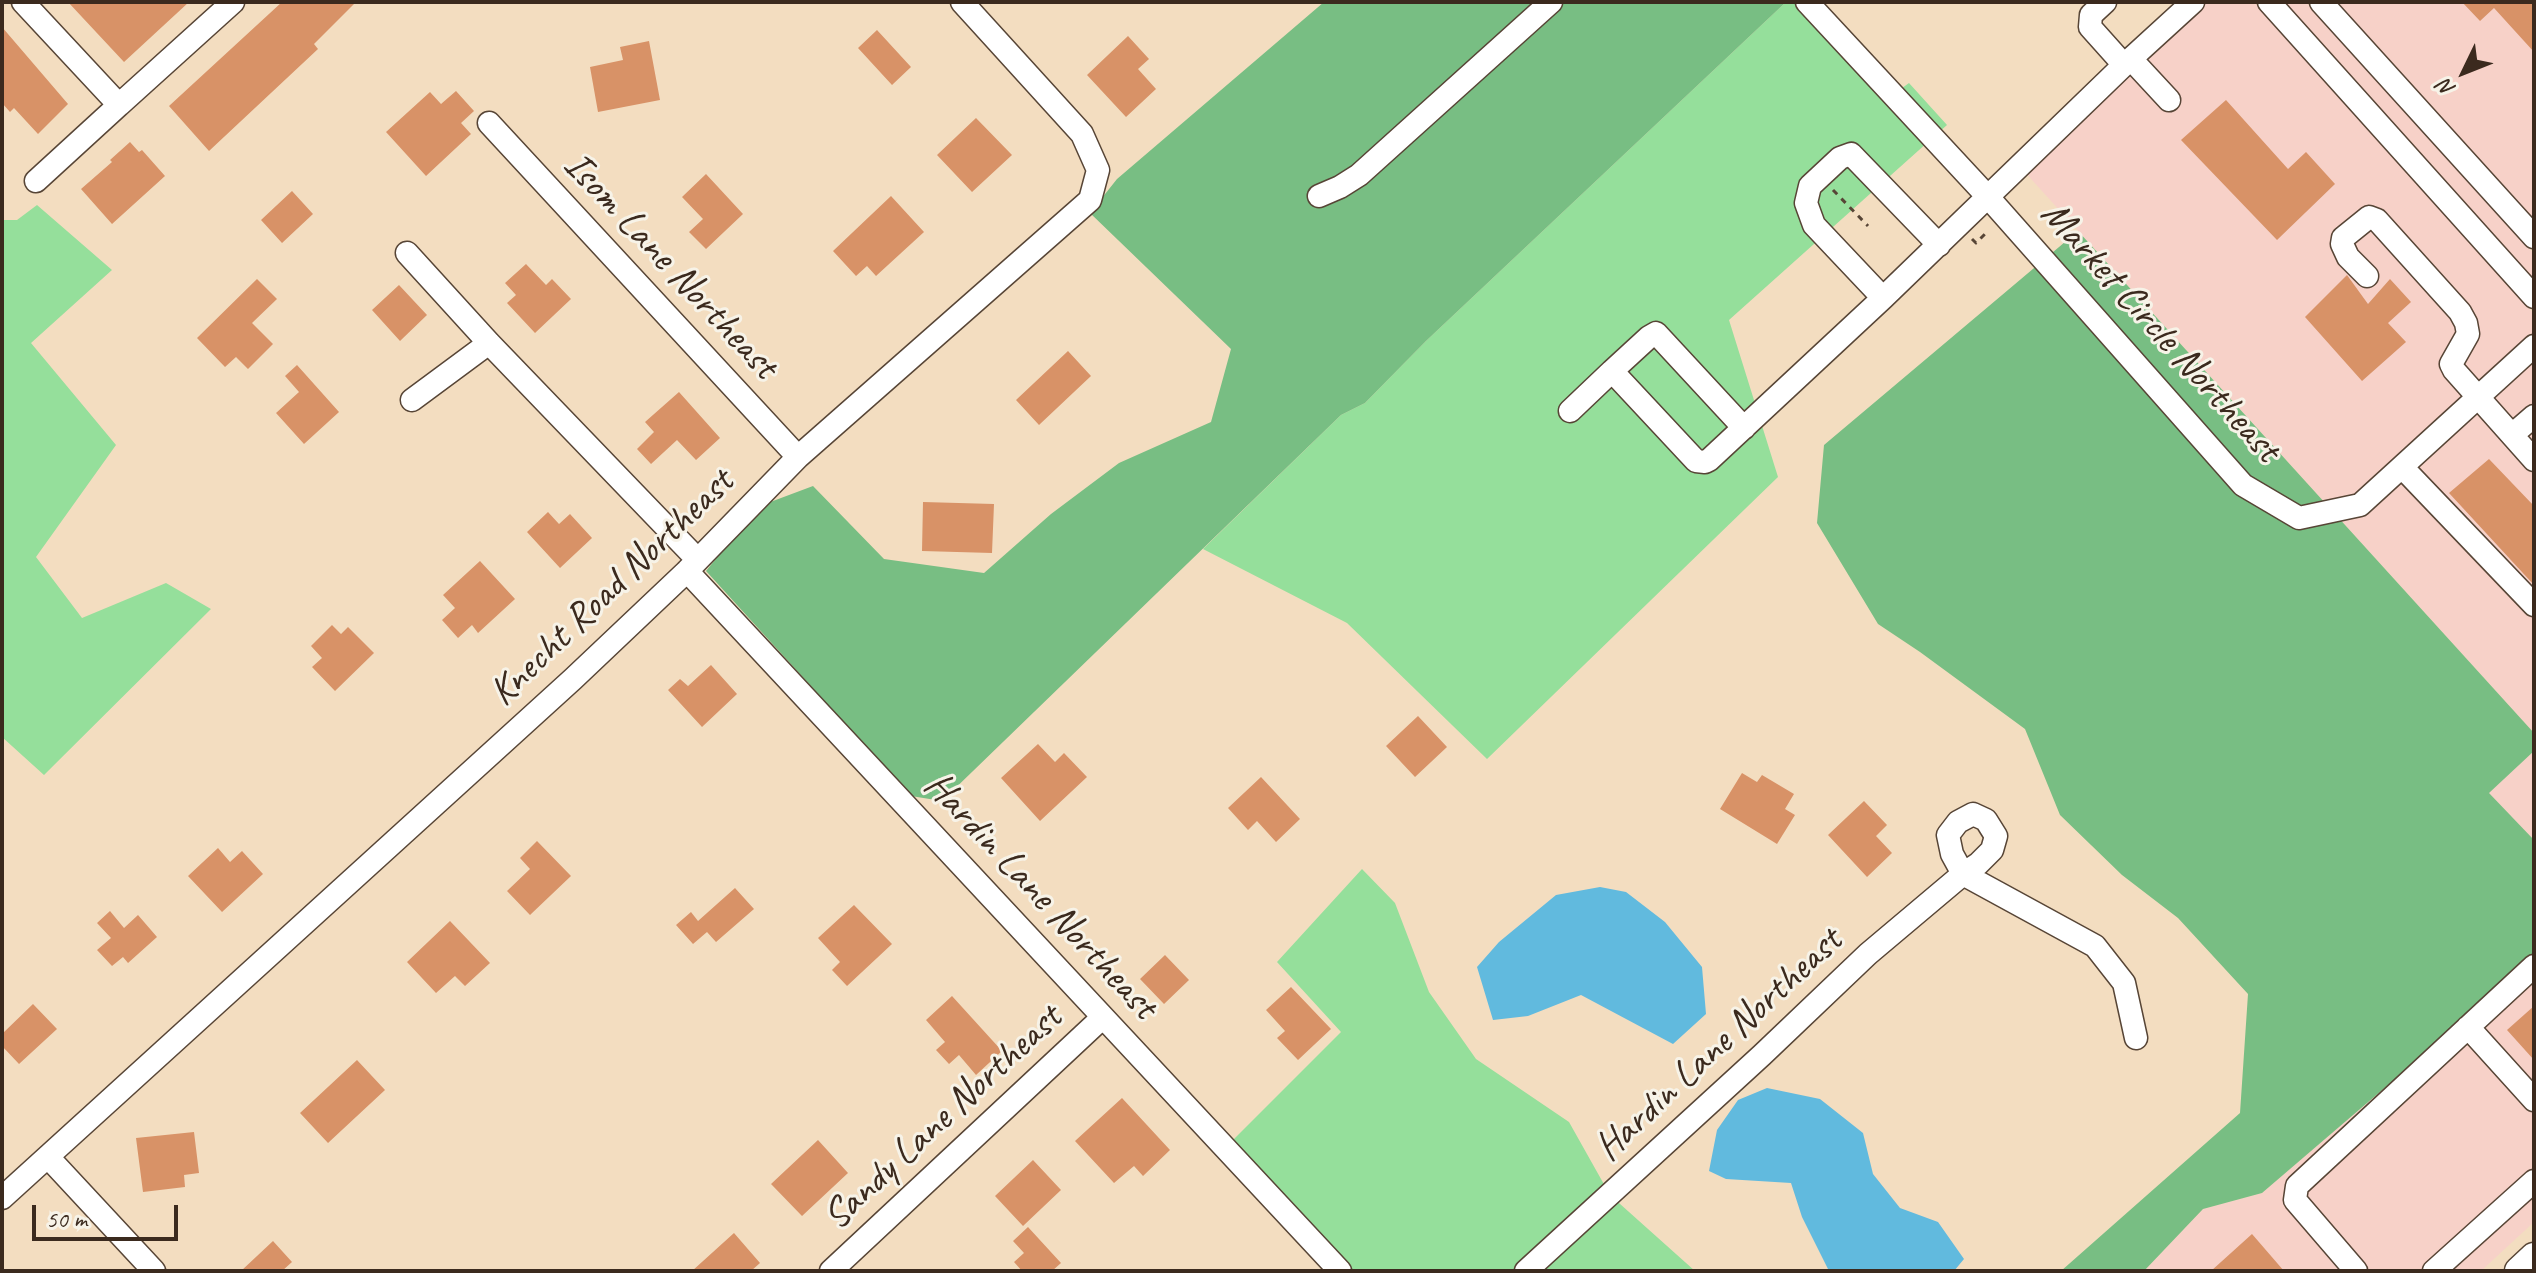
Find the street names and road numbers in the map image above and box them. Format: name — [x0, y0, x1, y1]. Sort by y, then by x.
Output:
street label: Isom Lane Northeast — [553, 143, 787, 389]
street label: Market Circle Northeast — [2030, 191, 2290, 473]
street label: Knecht Road Northeast — [480, 459, 744, 717]
street label: Hardin Lane Northeast — [913, 762, 1167, 1030]
street label: Hardin Lane Northeast — [1585, 918, 1853, 1172]
street label: Sandy Lane Northeast — [814, 995, 1072, 1241]

